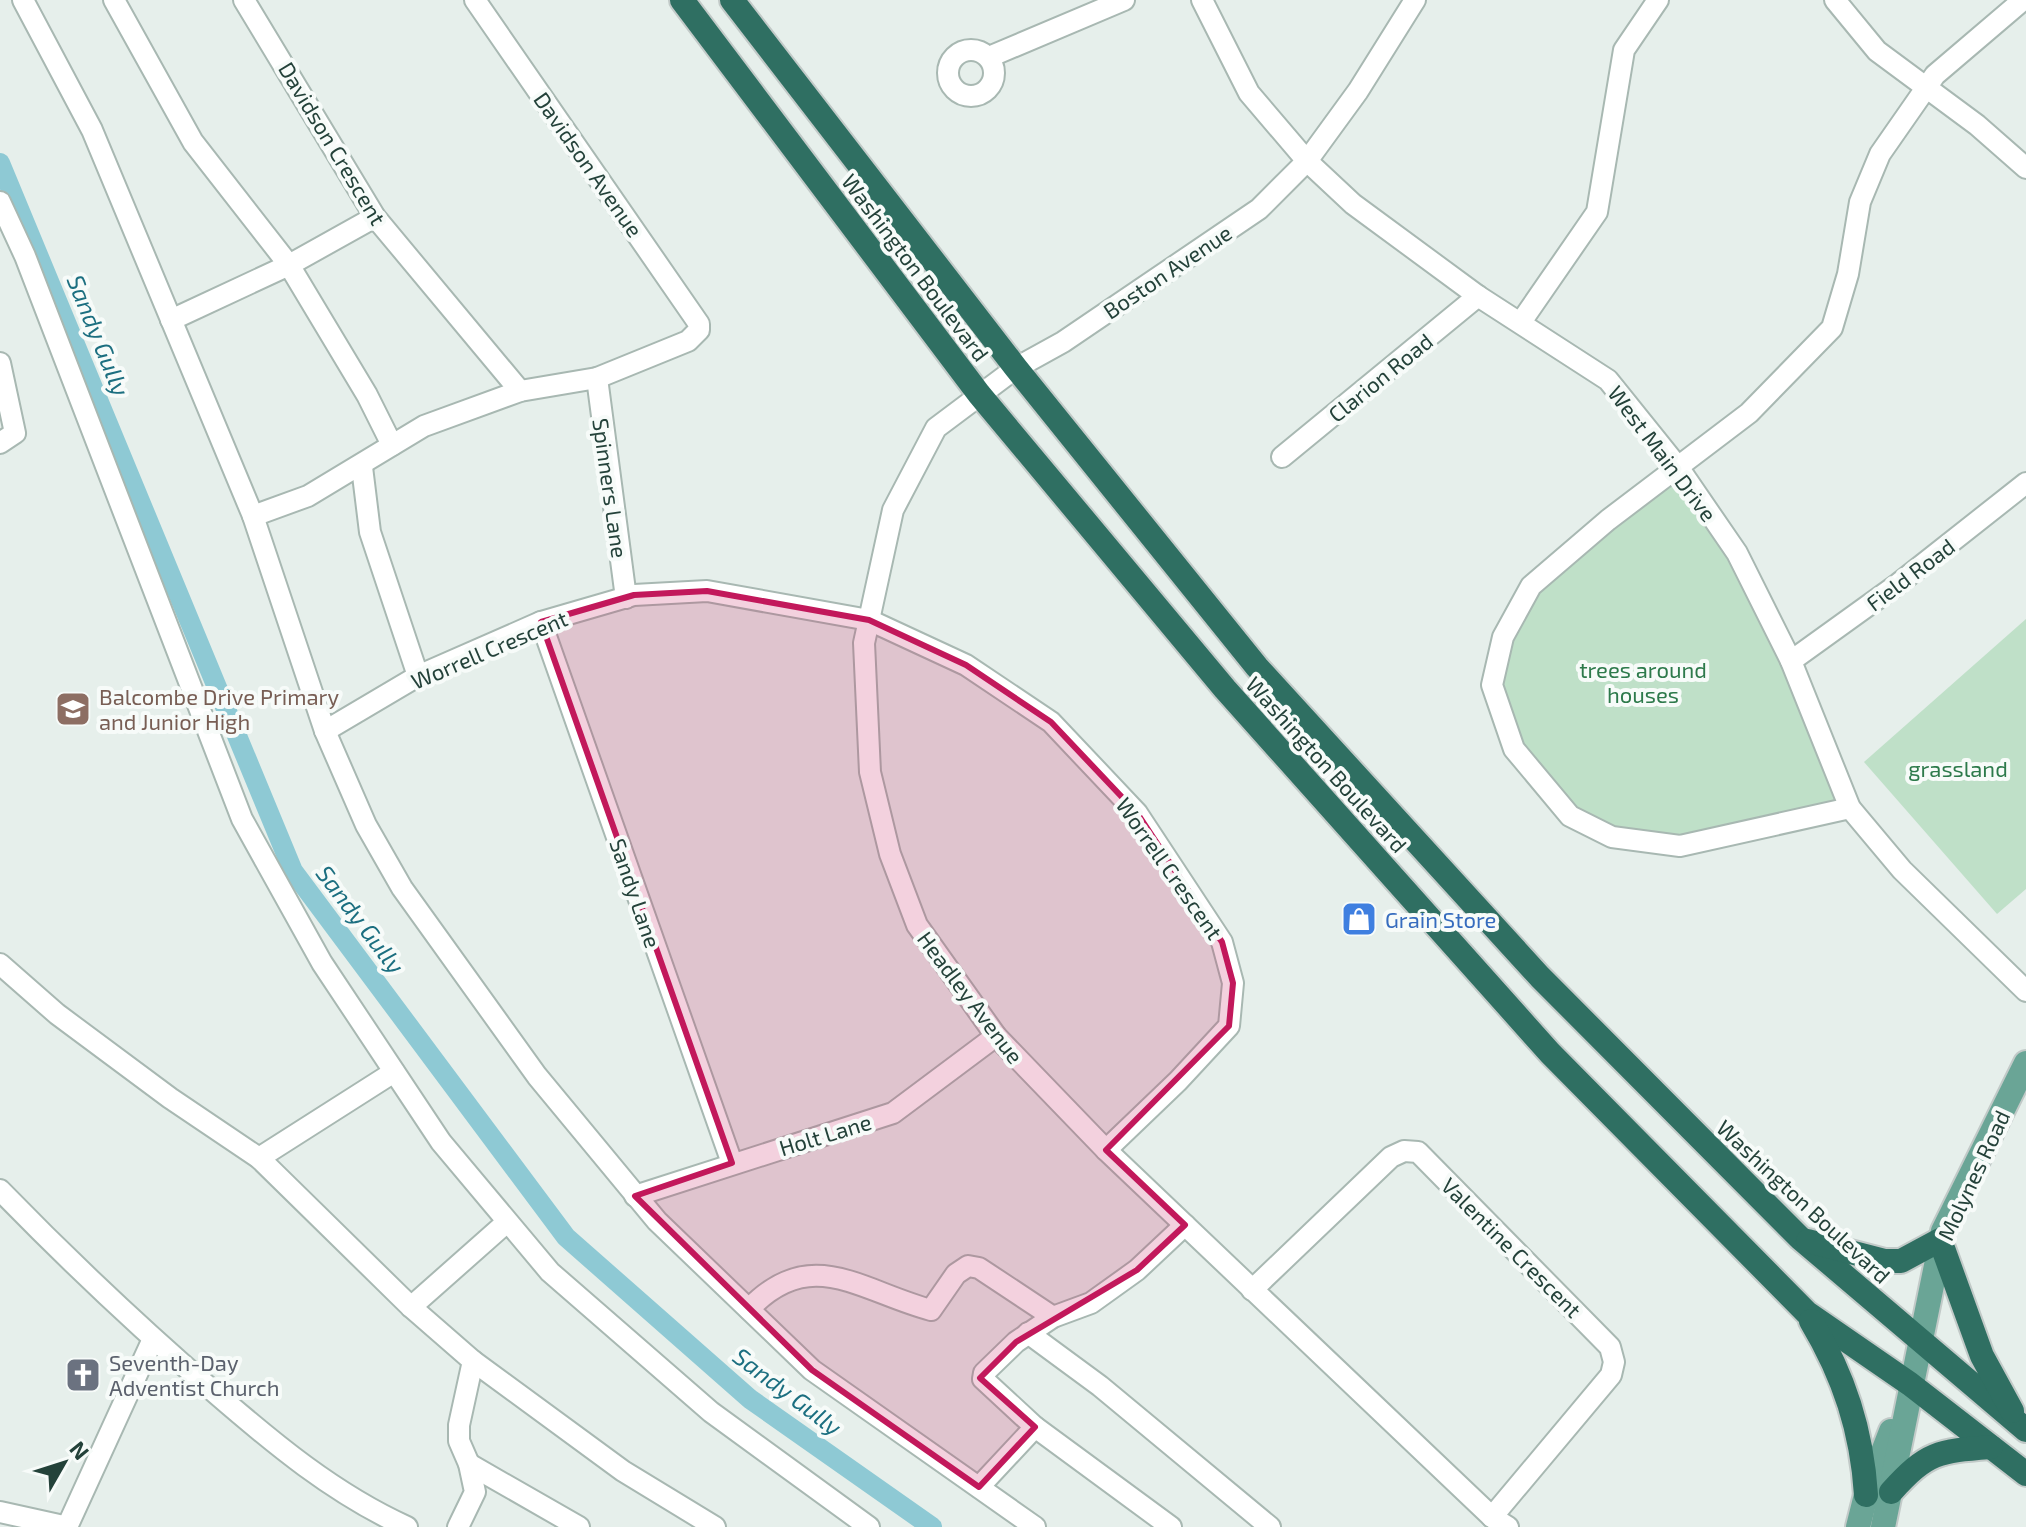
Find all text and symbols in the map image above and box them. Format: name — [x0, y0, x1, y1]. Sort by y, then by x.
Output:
street label: Davidson Crescent — [274, 57, 392, 229]
street label: Davidson Avenue — [529, 87, 649, 241]
street label: Washington Boulevard — [837, 168, 995, 366]
street label: Boston Avenue — [1098, 219, 1236, 323]
water label: Sandy Gully — [62, 270, 136, 400]
street label: Clarion Road — [1323, 327, 1437, 427]
street label: West Main Drive — [1603, 380, 1723, 526]
street label: Spinners Lane — [588, 416, 634, 560]
street label: Field Road — [1861, 532, 1959, 616]
street label: Worrell Crescent — [407, 604, 571, 694]
park label: trees around houses — [1579, 656, 1707, 707]
street label: Washington Boulevard — [1241, 671, 1413, 857]
place label: Balcombe Drive Primary and Junior High — [99, 683, 339, 734]
school or university icon: Balcombe Drive Primary and Junior High — [54, 690, 92, 728]
park label: grassland — [1908, 755, 2008, 781]
street label: Worrell Crescent — [1111, 792, 1229, 944]
street label: Sandy Lane — [605, 835, 667, 951]
water label: Sandy Gully — [311, 859, 411, 979]
shop icon: Grain Store — [1340, 900, 1378, 938]
place label: Grain Store — [1385, 906, 1496, 932]
street label: Headley Avenue — [913, 926, 1029, 1068]
street label: Molynes Road — [1931, 1106, 2015, 1244]
street label: Holt Lane — [776, 1108, 874, 1160]
street label: Washington Boulevard — [1712, 1114, 1896, 1288]
street label: Valentine Crescent — [1437, 1172, 1587, 1322]
water label: Sandy Gully — [728, 1341, 848, 1441]
place label: Seventh-Day Adventist Church — [109, 1349, 280, 1400]
church icon: Seventh-Day Adventist Church — [64, 1356, 102, 1394]
north arrow — [24, 1423, 104, 1503]
text: N — [65, 1435, 95, 1464]

